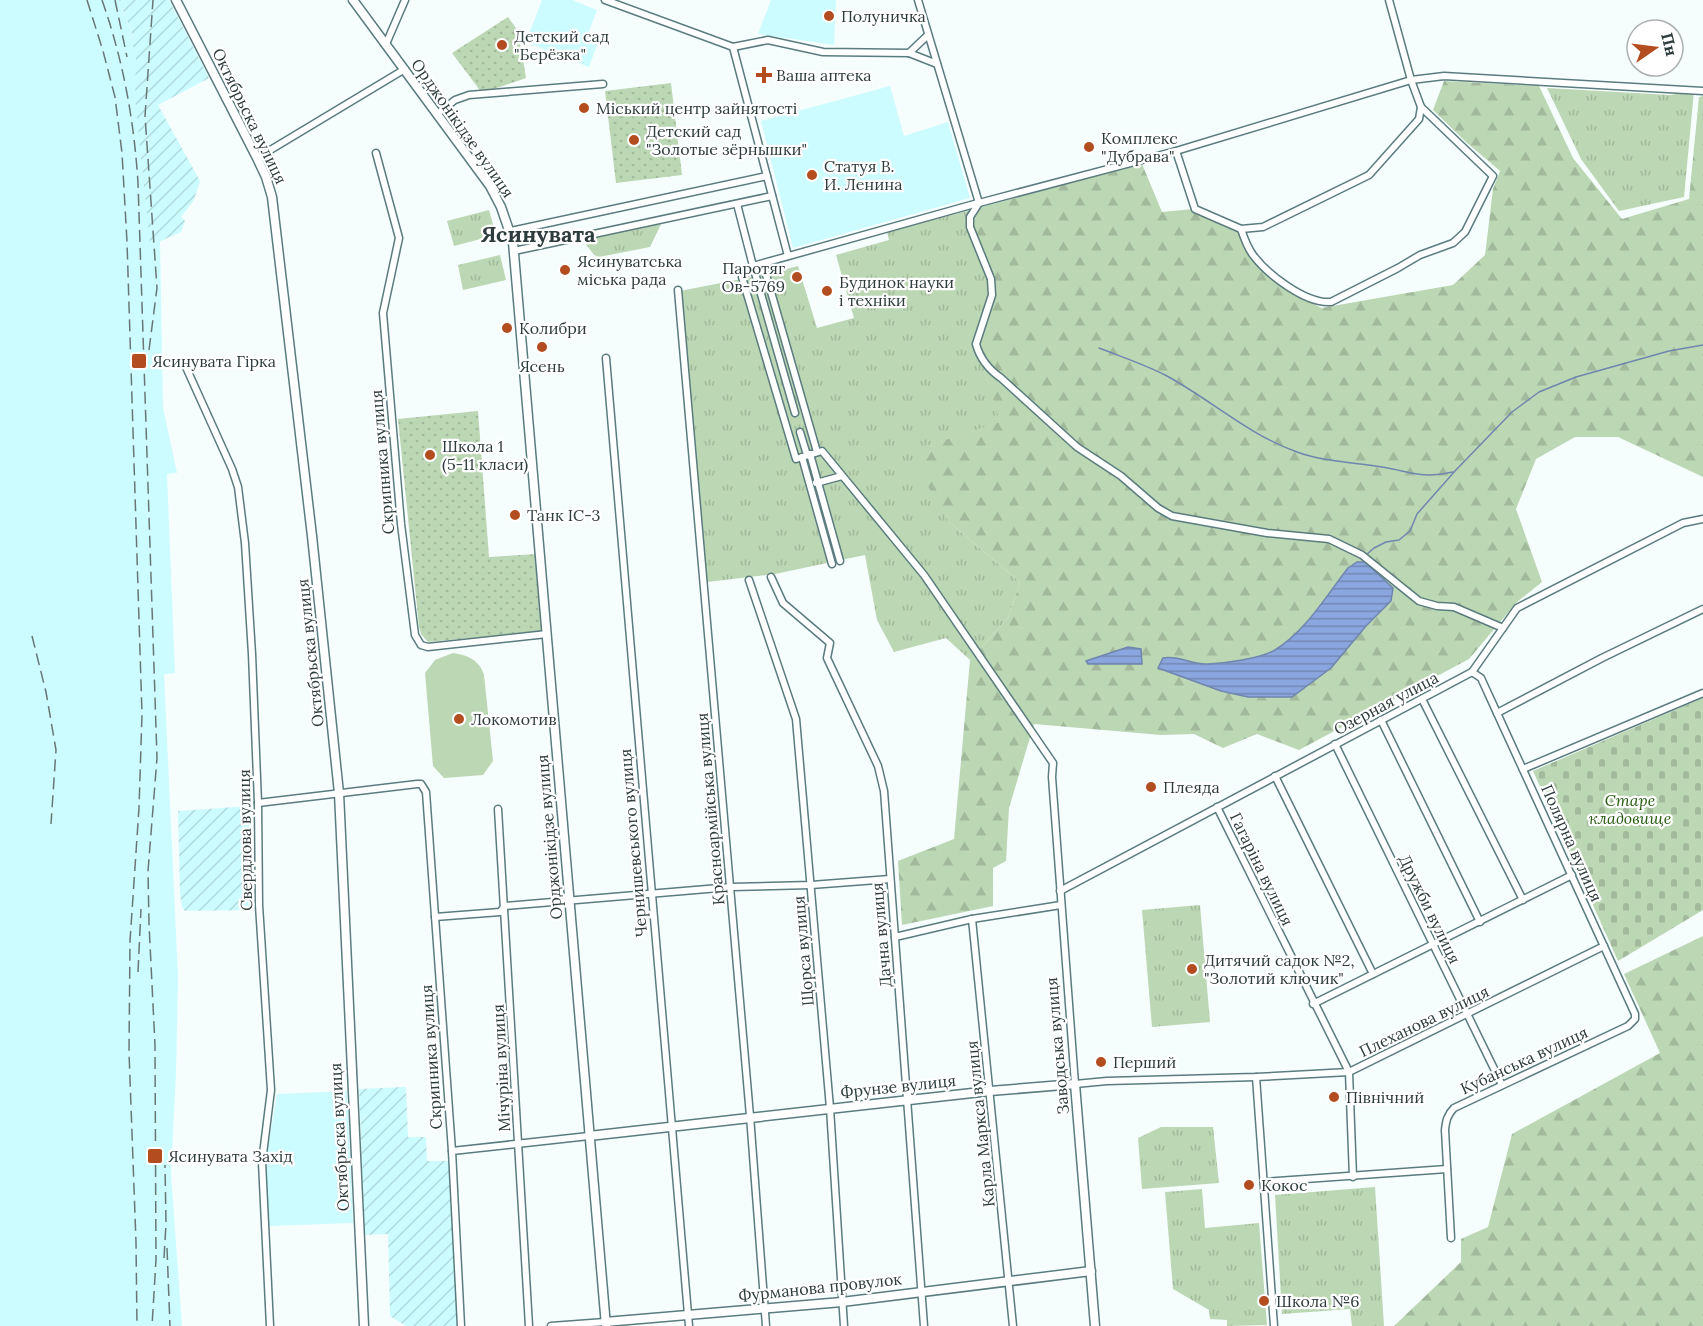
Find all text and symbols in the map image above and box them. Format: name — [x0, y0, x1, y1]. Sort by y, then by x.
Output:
place label: Полуничка — [841, 6, 926, 26]
marker: Полуничка — [822, 9, 836, 23]
north arrow — [1625, 18, 1685, 78]
place label: Детский сад "Берёзка" — [514, 26, 610, 64]
text: Пн — [1657, 31, 1682, 58]
marker: Детский сад "Берёзка" — [495, 38, 509, 52]
street label: Октябрьска вулиця — [208, 45, 292, 187]
street label: Орджонікідзе вулиця — [407, 54, 519, 202]
place label: Ваша аптека — [776, 65, 872, 85]
marker: Ваша аптека — [757, 68, 771, 82]
place label: Міський центр зайнятості — [596, 98, 797, 118]
marker: Міський центр зайнятості — [577, 101, 591, 115]
place label: Детский сад "Золотые зёрнышки" — [646, 121, 807, 159]
place label: Комплекс "Дубрава" — [1101, 128, 1178, 166]
marker: Детский сад "Золотые зёрнышки" — [627, 133, 641, 147]
marker: Комплекс "Дубрава" — [1082, 140, 1096, 154]
place label: Статуя В. И. Ленина — [824, 156, 903, 194]
marker: Статуя В. И. Ленина — [805, 168, 819, 182]
district label: Ясинувата — [480, 220, 596, 248]
place label: Ясинуватська міська рада — [577, 251, 682, 289]
place label: Паротяг Ов-5769 — [722, 258, 785, 296]
marker: Ясинуватська міська рада — [558, 263, 572, 277]
marker: Паротяг Ов-5769 — [790, 270, 804, 284]
place label: Будинок науки і техніки — [839, 272, 954, 310]
marker: Будинок науки і техніки — [820, 284, 834, 298]
place label: Колибри — [519, 318, 587, 338]
marker: Колибри — [500, 321, 514, 335]
marker: Ясень — [535, 340, 549, 354]
place label: Ясинувата Гірка — [152, 351, 276, 371]
marker: Ясинувата Гірка — [130, 352, 148, 370]
place label: Ясень — [519, 356, 565, 376]
street label: Скрипника вулиця — [366, 389, 398, 535]
place label: Школа 1 (5-11 класи) — [442, 436, 528, 475]
marker: Школа 1 (5-11 класи) — [423, 448, 437, 462]
place label: Танк ІС-3 — [527, 505, 600, 525]
marker: Танк ІС-3 — [508, 508, 522, 522]
street label: Октябрьска вулиця — [292, 578, 328, 728]
street label: Озерная улица — [1330, 667, 1442, 739]
place label: Локомотив — [471, 709, 557, 729]
marker: Локомотив — [452, 712, 466, 726]
street label: Красноармійська вулиця — [692, 712, 728, 906]
street label: Чернишевського вулиця — [615, 748, 651, 938]
street label: Орджонікідзе вулиця — [532, 754, 566, 920]
street label: Свердлова вулиця — [234, 769, 256, 911]
place label: Плеяда — [1163, 777, 1220, 797]
marker: Плеяда — [1144, 780, 1158, 794]
street label: Полярна вулиця — [1537, 781, 1607, 905]
park label: Старе кладовище — [1589, 790, 1672, 828]
street label: Гагаріна вулиця — [1226, 809, 1298, 929]
street label: Дружби вулиця — [1395, 851, 1465, 967]
street label: Дачна вулиця — [866, 882, 896, 988]
street label: Щорса вулиця — [788, 895, 818, 1007]
place label: Дитячий садок №2, "Золотий ключик" — [1204, 950, 1354, 988]
marker: Дитячий садок №2, "Золотий ключик" — [1185, 962, 1199, 976]
street label: Заводська вулиця — [1041, 977, 1073, 1115]
street label: Плеханова вулиця — [1356, 981, 1492, 1061]
street label: Скрипника вулиця — [416, 984, 446, 1130]
street label: Мічуріна вулиця — [488, 1004, 514, 1132]
street label: Кубанська вулиця — [1457, 1022, 1591, 1098]
street label: Карла Маркса вулиця — [961, 1040, 999, 1208]
place label: Перший — [1113, 1052, 1176, 1072]
marker: Перший — [1094, 1055, 1108, 1069]
street label: Октябрьска вулиця — [325, 1062, 353, 1212]
street label: Фрунзе вулиця — [839, 1070, 957, 1102]
place label: Північний — [1346, 1087, 1424, 1107]
marker: Північний — [1327, 1090, 1341, 1104]
place label: Ясинувата Захід — [168, 1146, 293, 1166]
marker: Ясинувата Захід — [146, 1147, 164, 1165]
place label: Кокос — [1261, 1175, 1307, 1195]
marker: Кокос — [1242, 1178, 1256, 1192]
street label: Фурманова провулок — [737, 1268, 903, 1306]
place label: Школа №6 — [1276, 1291, 1360, 1311]
marker: Школа №6 — [1257, 1294, 1271, 1308]

